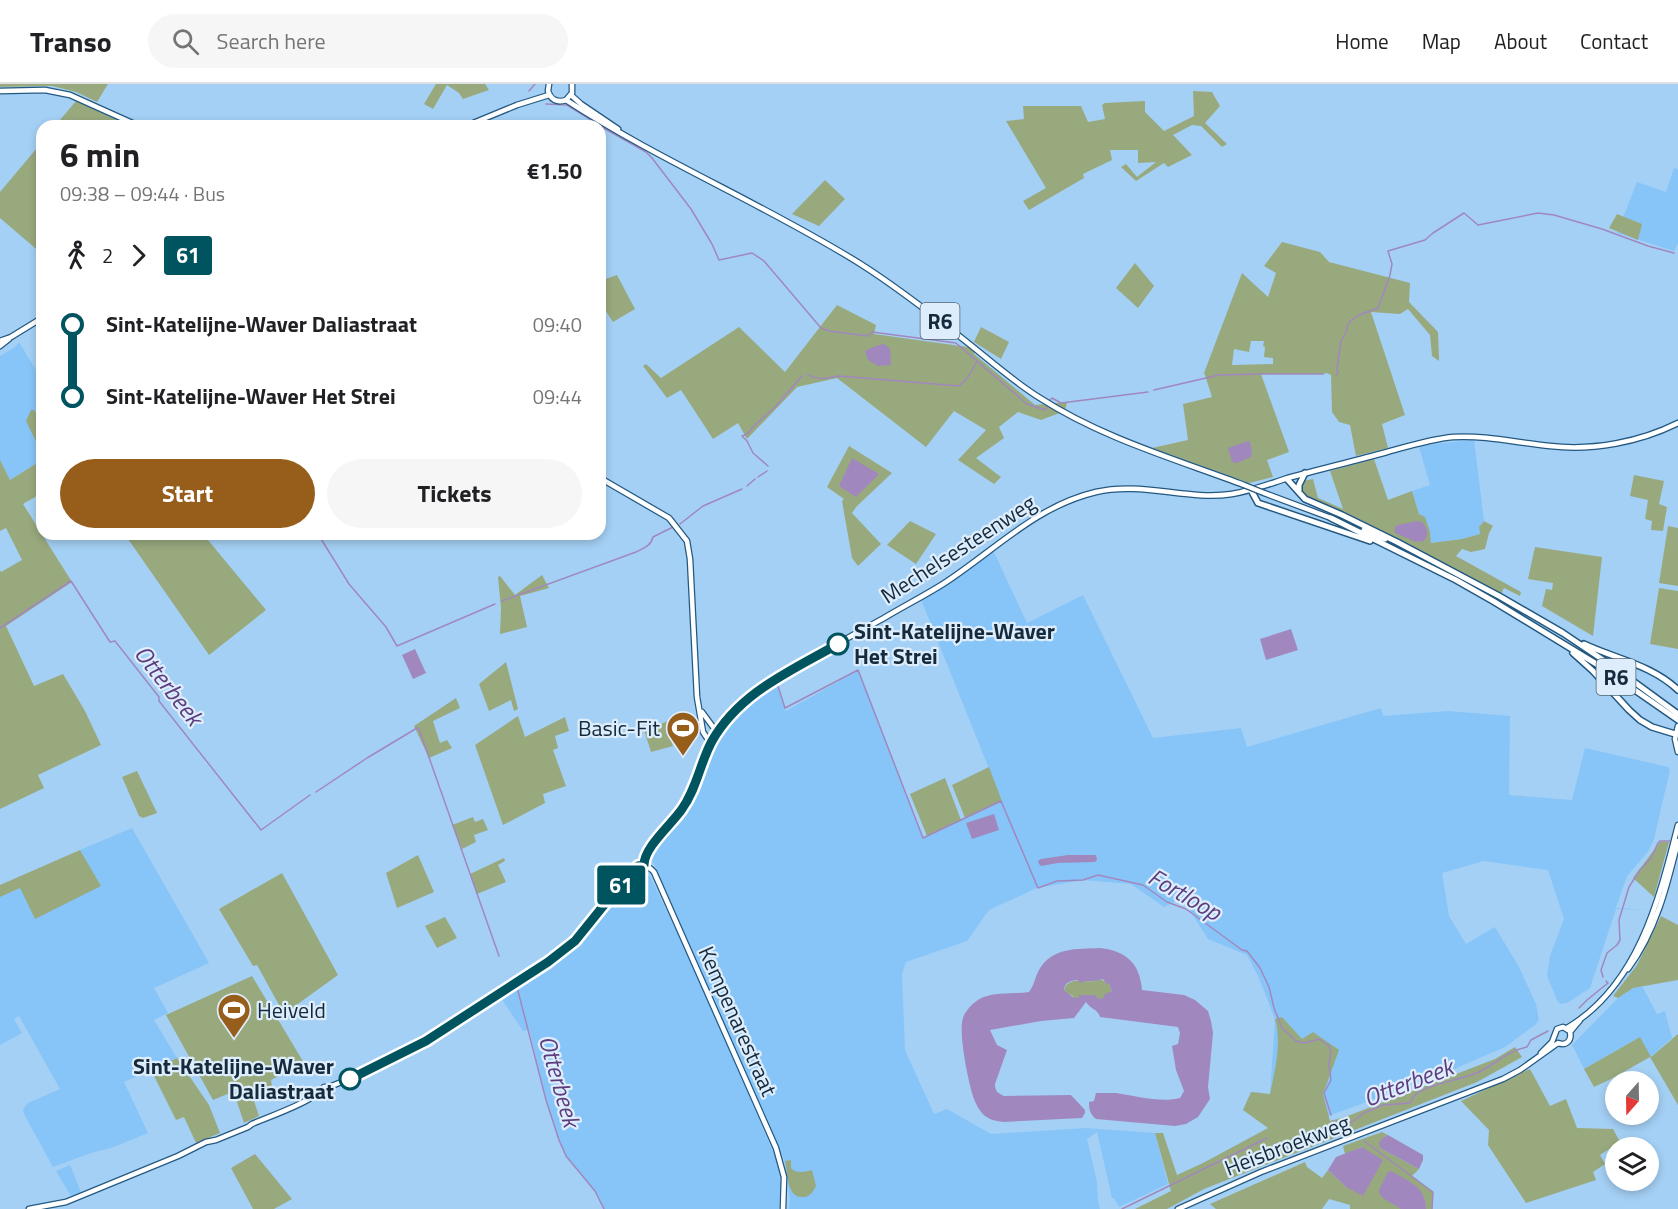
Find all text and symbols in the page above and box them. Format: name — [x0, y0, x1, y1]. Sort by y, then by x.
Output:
search box — [148, 14, 568, 68]
text: Transo — [30, 20, 112, 63]
text: Search here — [217, 24, 326, 58]
icon: search — [169, 25, 202, 58]
text: Home — [1335, 25, 1389, 57]
text: Map — [1422, 25, 1461, 57]
text: About — [1494, 25, 1547, 57]
text: Contact — [1580, 25, 1648, 57]
text: 6 min — [60, 130, 140, 180]
text: €1.50 — [527, 154, 582, 188]
text: 09:38 – 09:44 · Bus — [60, 178, 225, 209]
icon: walk — [60, 239, 93, 272]
icon: forward — [122, 239, 155, 272]
text: 61 — [176, 239, 200, 271]
text: 2 — [102, 240, 113, 271]
road number: R6 — [920, 303, 960, 339]
text: Sint-Katelijne-Waver Daliastraat — [106, 307, 417, 341]
text: 09:40 — [533, 309, 582, 340]
text: Sint-Katelijne-Waver Het Strei — [106, 379, 396, 413]
text: 09:44 — [533, 381, 582, 412]
button: Start — [60, 459, 315, 528]
button: Tickets — [327, 459, 582, 528]
street label: Mechelsesteenweg — [874, 486, 1042, 612]
place label: Sint-Katelijne-Waver Het Strei — [854, 614, 1055, 673]
marker: Sint-Katelijne-Waver Het Strei — [827, 633, 849, 655]
water label: Otterbeek — [126, 637, 214, 736]
road number: R6 — [1596, 659, 1636, 695]
sports icon: Basic-Fit — [665, 710, 701, 757]
place label: Basic-Fit — [578, 711, 660, 745]
water label: Fortloop — [1142, 859, 1229, 930]
line badge: 61 — [594, 866, 648, 904]
text: 61 — [609, 869, 633, 901]
street label: Kempenarestraat — [690, 941, 786, 1102]
sports icon: Heiveld — [216, 992, 252, 1039]
place label: Heiveld — [257, 993, 326, 1027]
water label: Otterbeek — [530, 1031, 591, 1134]
water label: Otterbeek — [1358, 1047, 1461, 1116]
place label: Sint-Katelijne-Waver Daliastraat — [133, 1049, 334, 1108]
marker: Sint-Katelijne-Waver Daliastraat — [339, 1068, 361, 1090]
north arrow — [1605, 1071, 1659, 1125]
map controls — [1605, 1071, 1659, 1191]
street label: Heisbroekweg — [1219, 1105, 1355, 1185]
button: layers — [1605, 1137, 1659, 1191]

